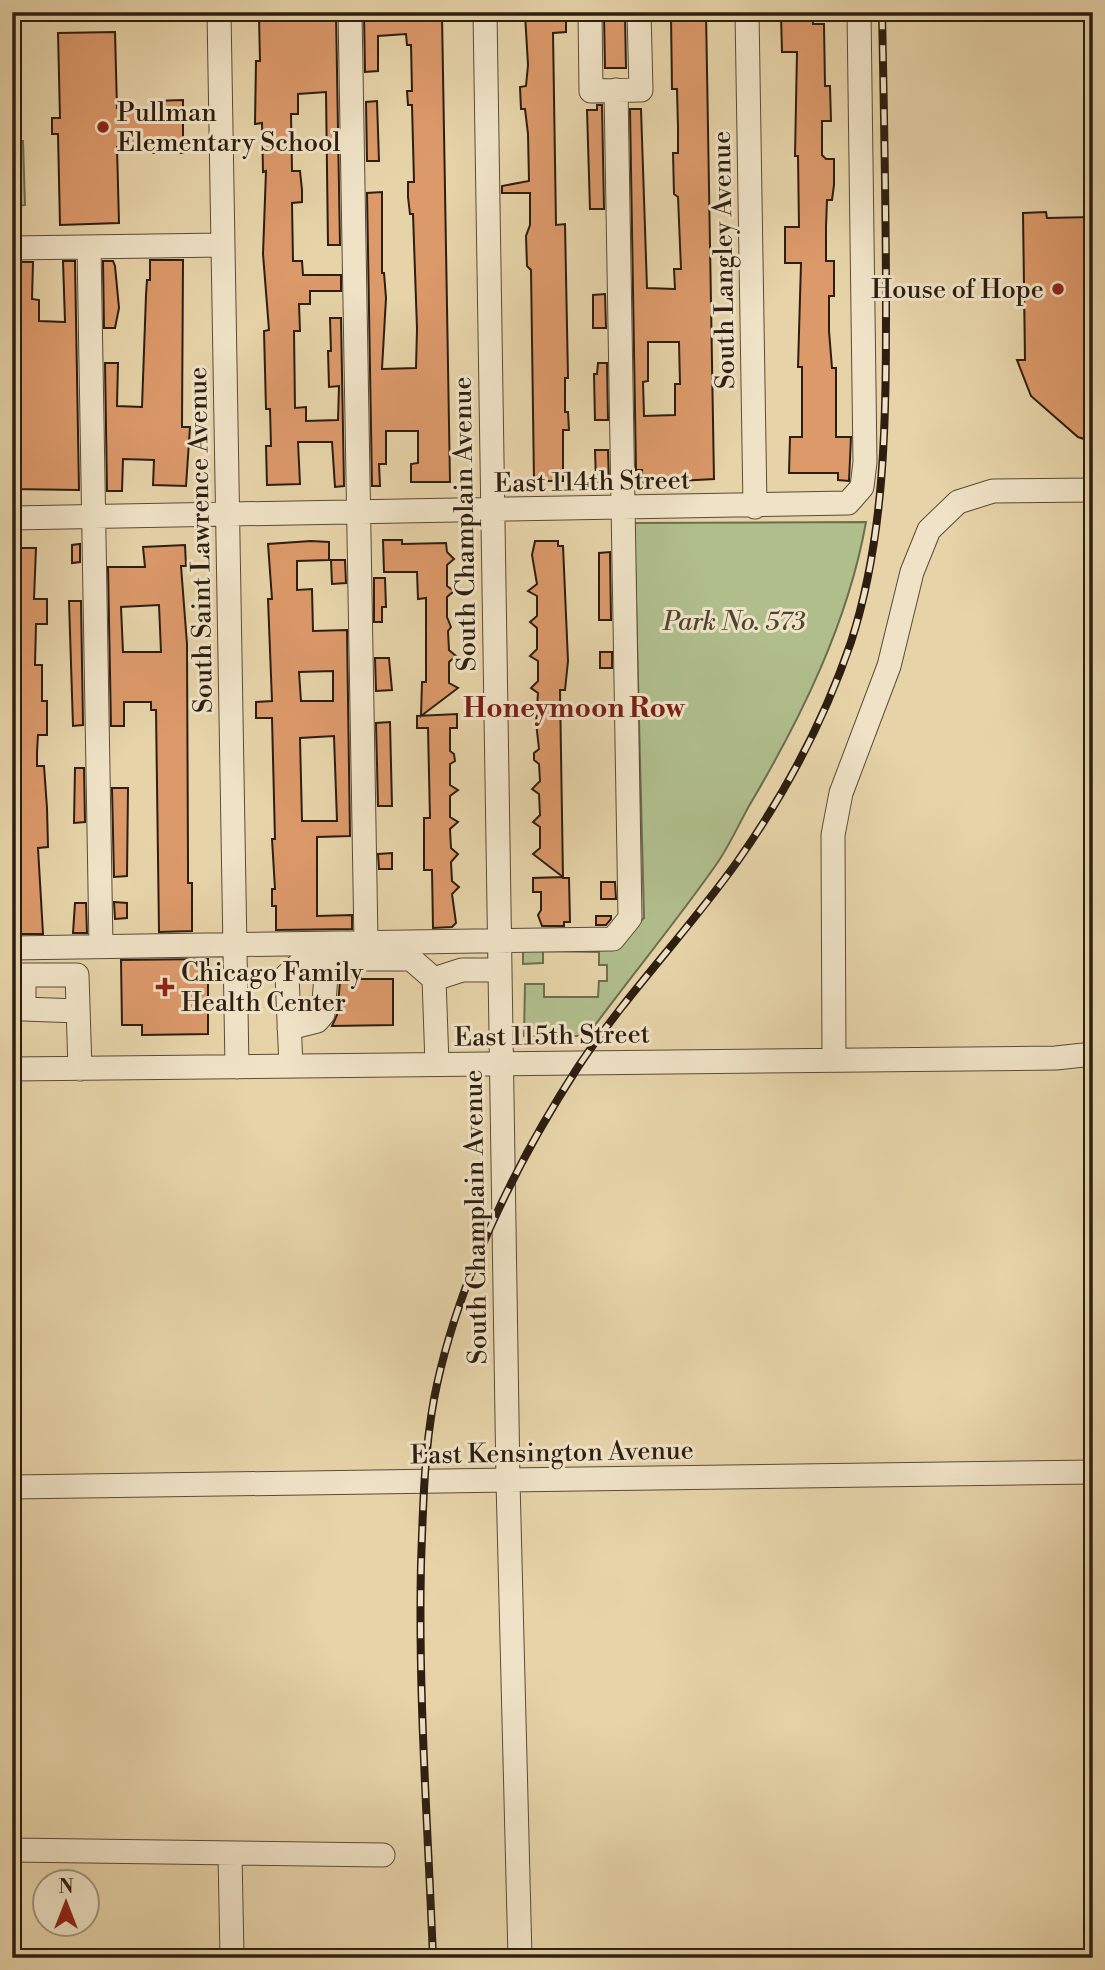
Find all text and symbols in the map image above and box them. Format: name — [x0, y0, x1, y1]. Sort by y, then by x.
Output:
place label: Pullman Elementary School — [117, 97, 341, 159]
marker: Pullman Elementary School — [95, 119, 111, 135]
street label: South Langley Avenue — [706, 130, 742, 389]
place label: House of Hope — [871, 274, 1044, 306]
marker: House of Hope — [1050, 281, 1066, 297]
street label: South Saint Lawrence Avenue — [182, 366, 220, 713]
street label: South Champlain Avenue — [446, 376, 484, 672]
street label: East 114th Street — [494, 464, 690, 500]
park label: Park No. 573 — [662, 606, 806, 638]
district label: Honeymoon Row — [463, 691, 686, 726]
place label: Chicago Family Health Center — [181, 957, 363, 1019]
marker: Chicago Family Health Center — [155, 977, 175, 997]
street label: East 115th Street — [454, 1018, 650, 1054]
street label: South Champlain Avenue — [457, 1069, 495, 1365]
street label: East Kensington Avenue — [410, 1435, 694, 1471]
north arrow — [32, 1868, 102, 1938]
text: N — [58, 1875, 74, 1899]

